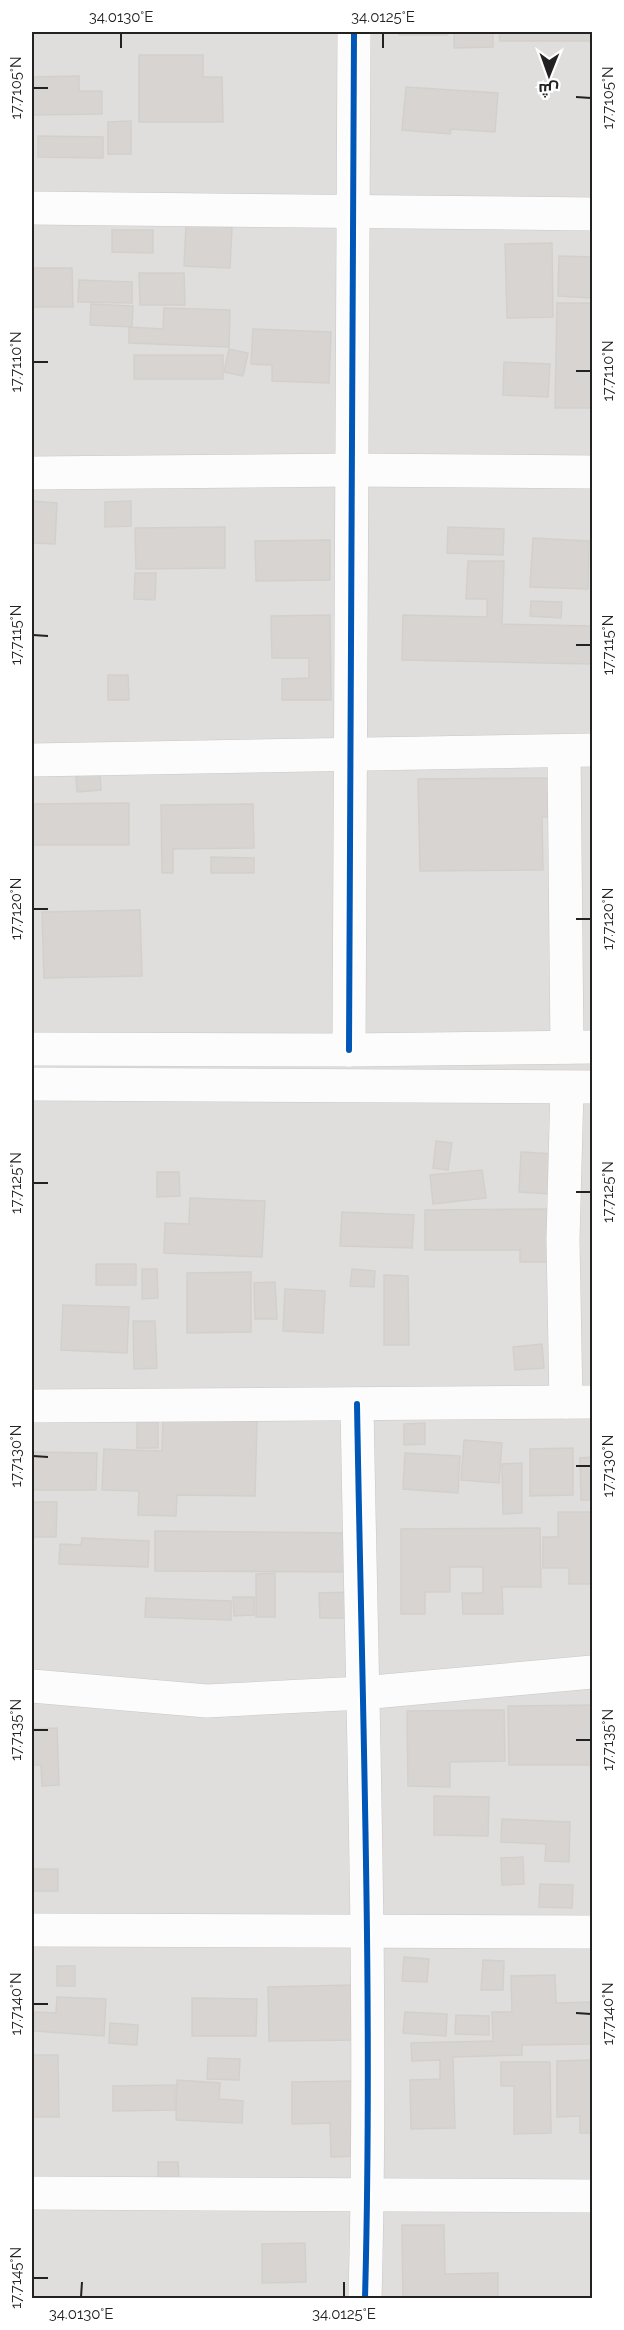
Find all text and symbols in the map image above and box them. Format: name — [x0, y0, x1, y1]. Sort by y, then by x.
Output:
text: 34.0130°E — [89, 8, 153, 26]
text: 34.0125°E — [351, 8, 415, 26]
north arrow — [519, 45, 579, 105]
text: 17.7105°N — [7, 56, 25, 120]
text: 17.7105°N — [599, 66, 617, 130]
text: ش — [538, 80, 559, 99]
text: 17.7110°N — [7, 331, 25, 393]
text: 17.7110°N — [599, 340, 617, 402]
text: 17.7115°N — [7, 605, 25, 665]
text: 17.7115°N — [599, 615, 617, 675]
text: 17.7120°N — [7, 878, 25, 940]
text: 17.7120°N — [599, 888, 617, 950]
text: 17.7125°N — [7, 1152, 25, 1214]
text: 17.7125°N — [599, 1161, 617, 1223]
text: 17.7130°N — [7, 1425, 25, 1487]
text: 17.7130°N — [599, 1435, 617, 1497]
text: 17.7135°N — [7, 1699, 25, 1761]
text: 17.7135°N — [599, 1709, 617, 1771]
text: 17.7140°N — [7, 1973, 25, 2035]
text: 17.7140°N — [599, 1983, 617, 2045]
text: 17.7145°N — [7, 2247, 25, 2309]
text: 34.0130°E — [49, 2305, 113, 2323]
text: 34.0125°E — [312, 2305, 376, 2323]

